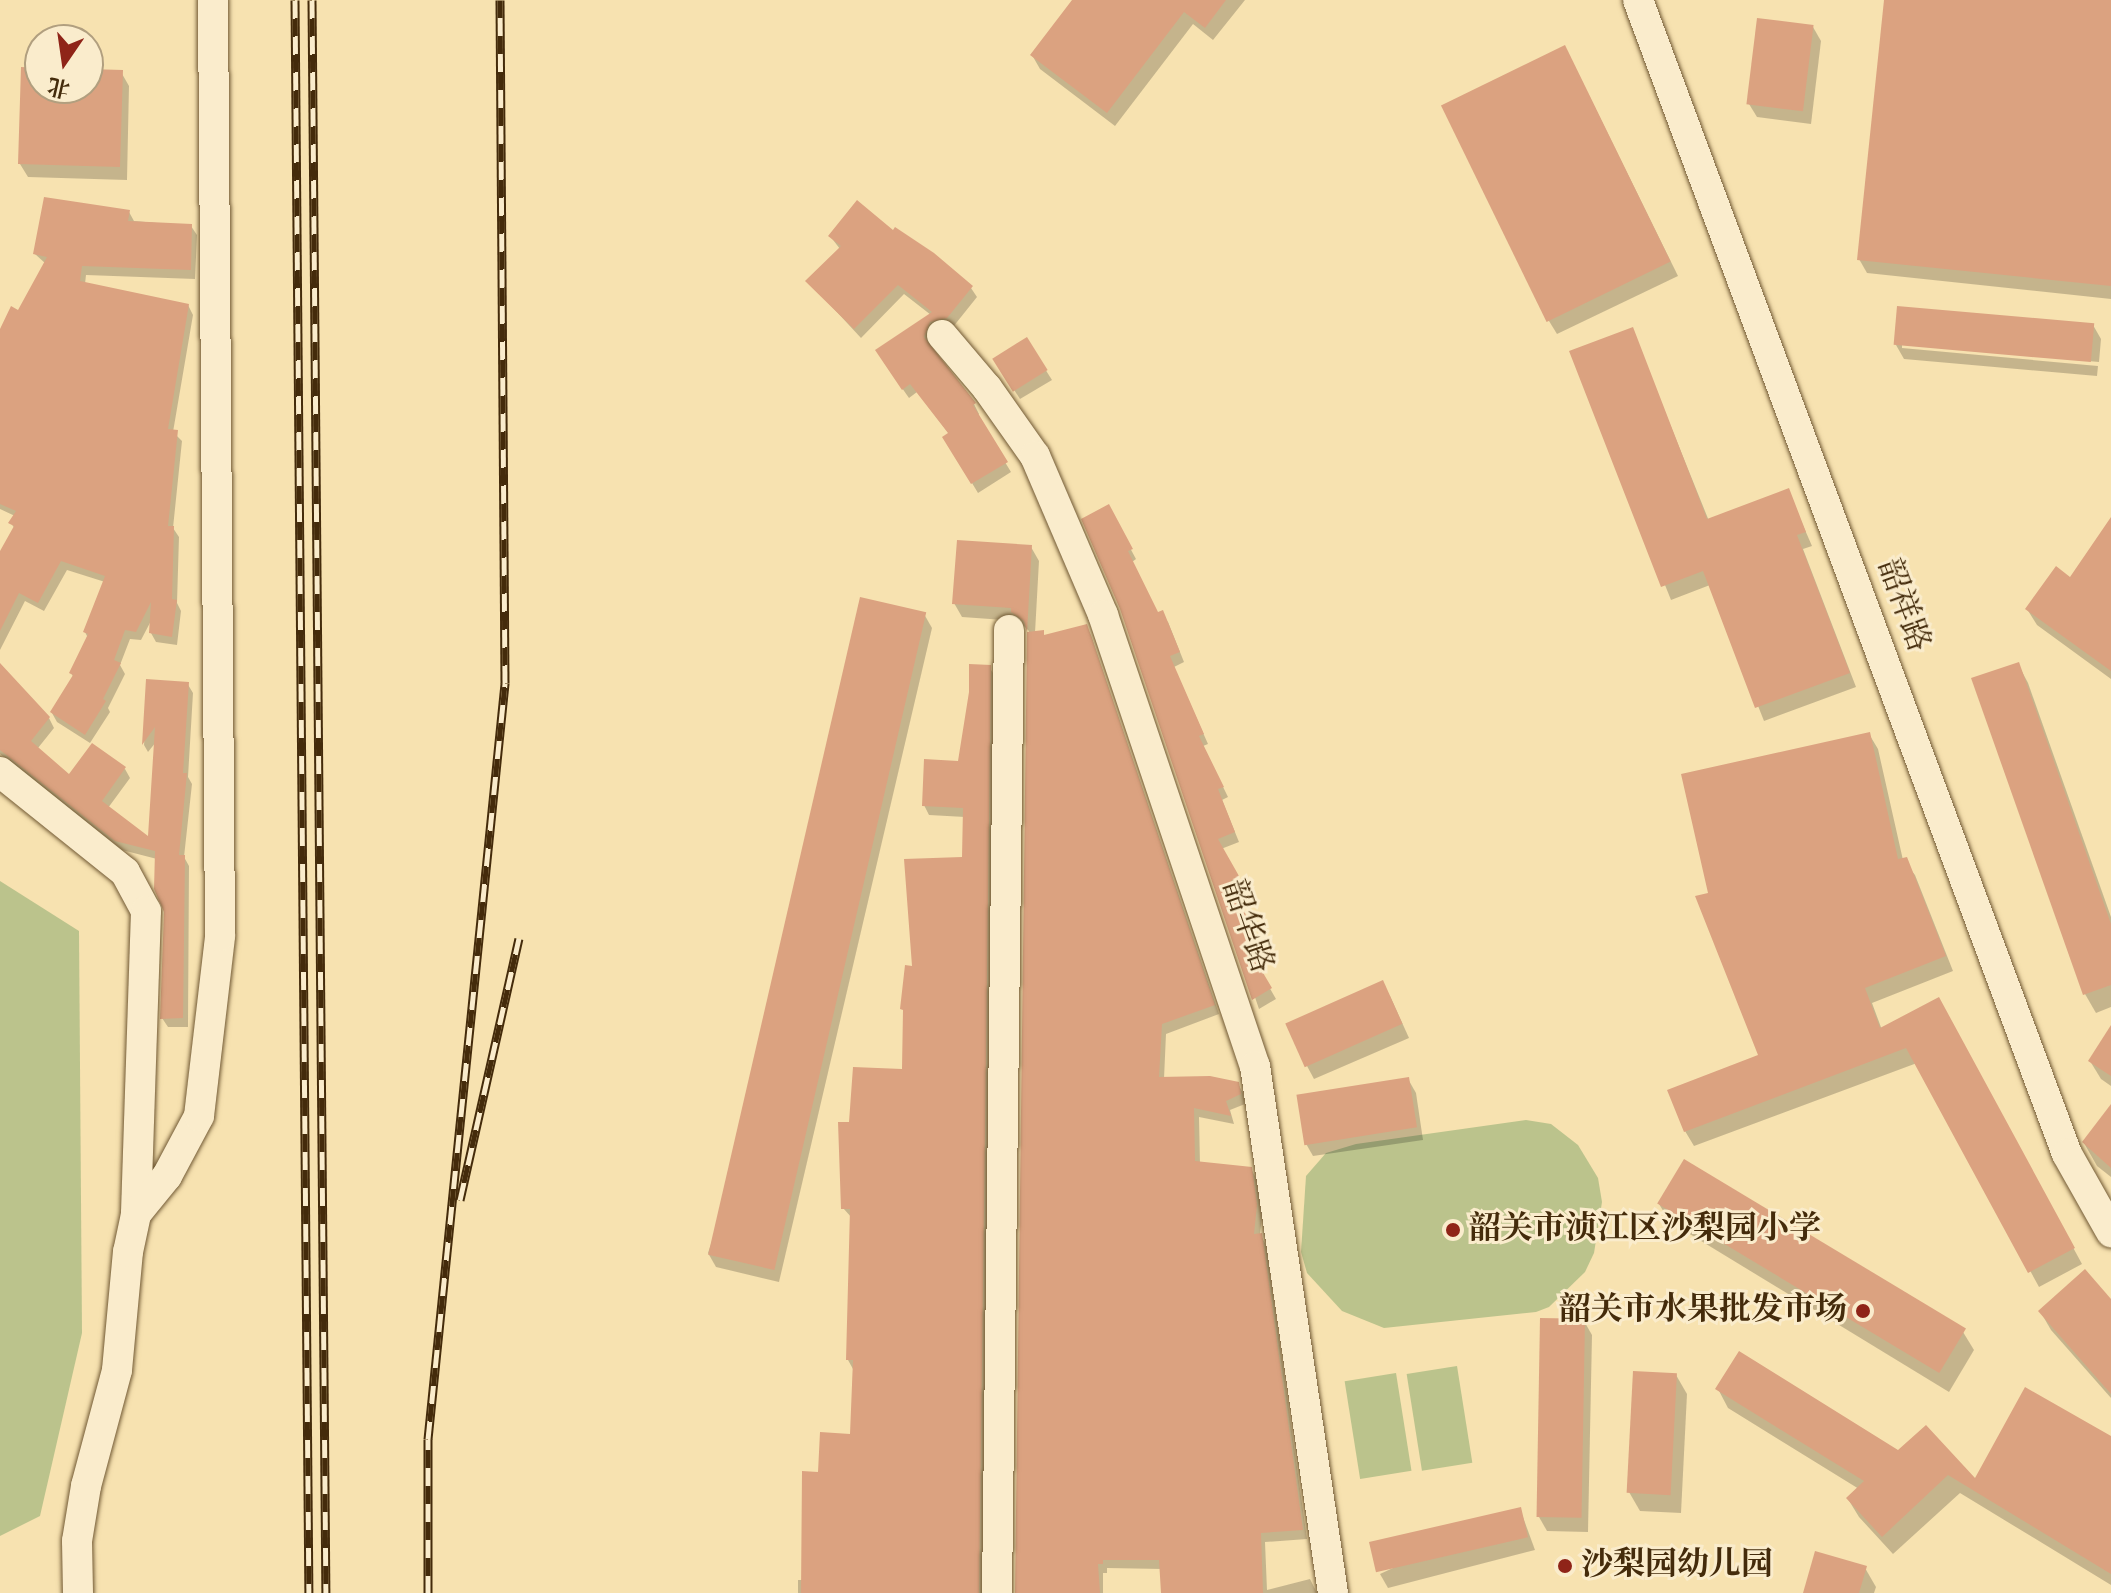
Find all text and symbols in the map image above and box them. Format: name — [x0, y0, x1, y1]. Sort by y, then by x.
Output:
north arrow — [24, 24, 104, 104]
text: 北 — [45, 68, 73, 104]
street label: 韶祥路 — [1868, 554, 1936, 658]
street label: 韶华路 — [1212, 875, 1280, 979]
place label: 韶关市浈江区沙梨园小学 — [1469, 1211, 1821, 1249]
marker: 韶关市浈江区沙梨园小学 — [1444, 1221, 1462, 1239]
place label: 韶关市水果批发市场 — [1559, 1292, 1847, 1330]
marker: 韶关市水果批发市场 — [1854, 1302, 1872, 1320]
place label: 沙梨园幼儿园 — [1581, 1547, 1773, 1585]
marker: 沙梨园幼儿园 — [1556, 1557, 1574, 1575]

